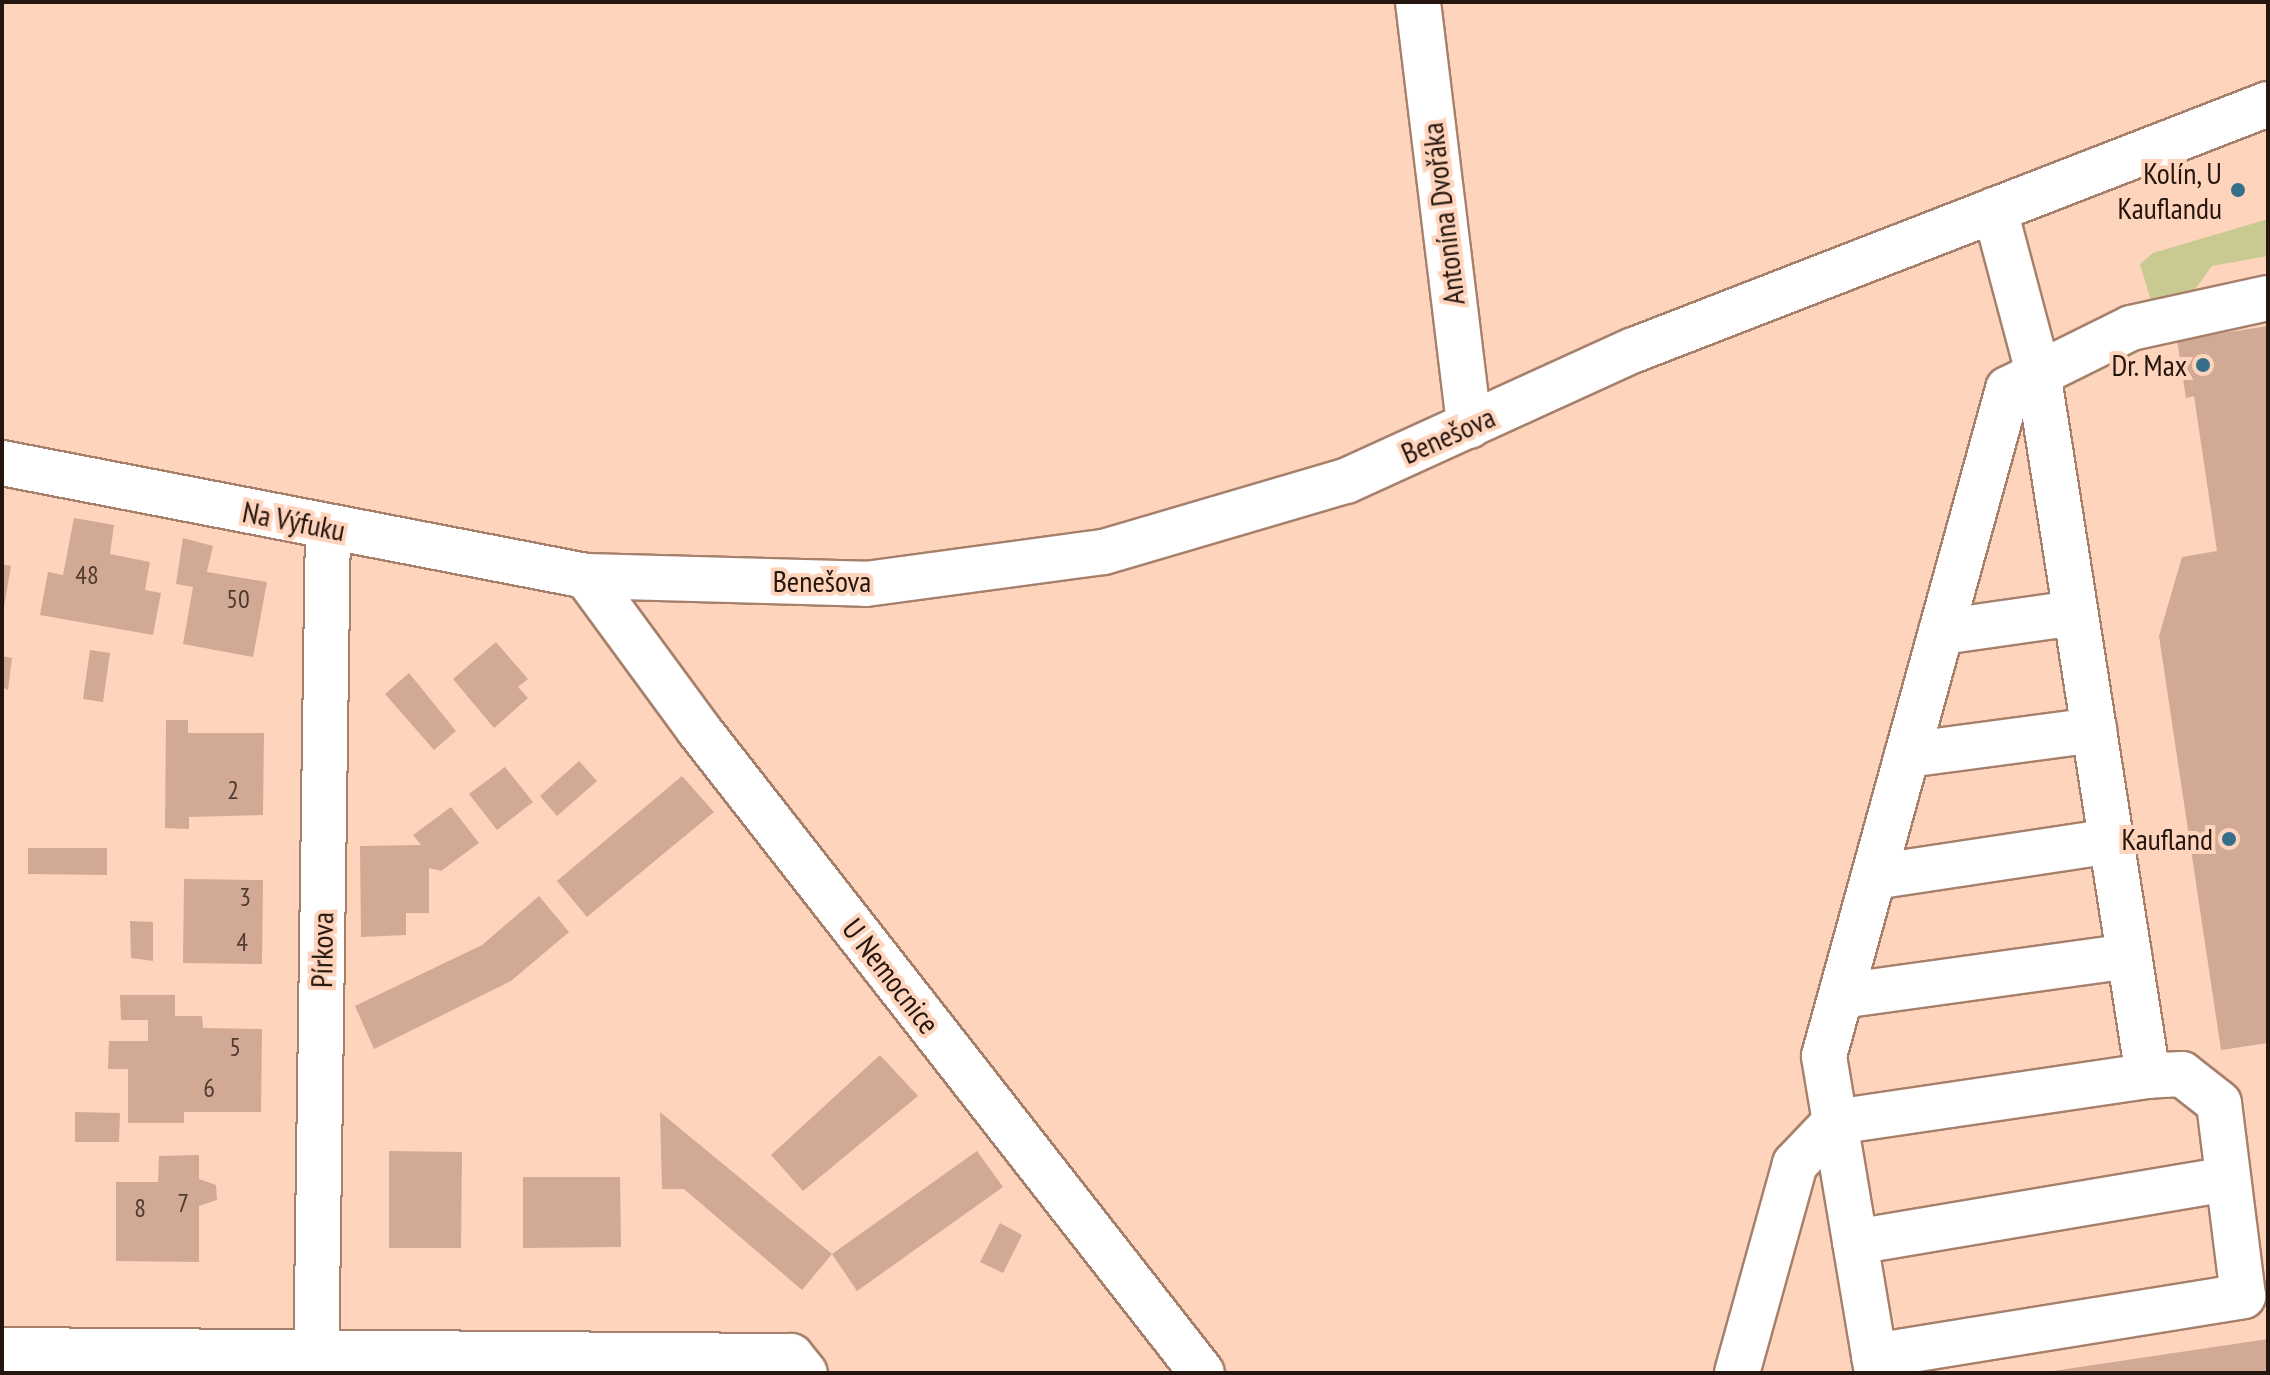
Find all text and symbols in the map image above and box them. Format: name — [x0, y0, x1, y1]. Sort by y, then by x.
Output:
street label: Antonína Dvořáka — [1414, 121, 1472, 307]
place label: Kolín, U Kauflandu — [2118, 155, 2222, 226]
marker: Kolín, U Kauflandu — [2229, 181, 2247, 199]
place label: Dr. Max — [2109, 347, 2187, 383]
marker: Dr. Max — [2194, 356, 2212, 374]
street label: Benešova — [1396, 399, 1500, 471]
street label: Na Výfuku — [239, 493, 349, 549]
house number: 48 — [75, 559, 99, 591]
street label: Benešova — [773, 563, 871, 599]
house number: 50 — [226, 583, 250, 615]
house number: 2 — [227, 774, 239, 806]
place label: Kaufland — [2122, 821, 2213, 857]
marker: Kaufland — [2220, 830, 2238, 848]
house number: 3 — [239, 881, 251, 913]
street label: U Nemocnice — [835, 911, 947, 1041]
street label: Pírkova — [303, 912, 341, 988]
house number: 4 — [236, 926, 248, 958]
house number: 5 — [229, 1031, 241, 1063]
house number: 6 — [203, 1072, 215, 1104]
house number: 7 — [177, 1187, 189, 1219]
house number: 8 — [134, 1192, 146, 1224]

